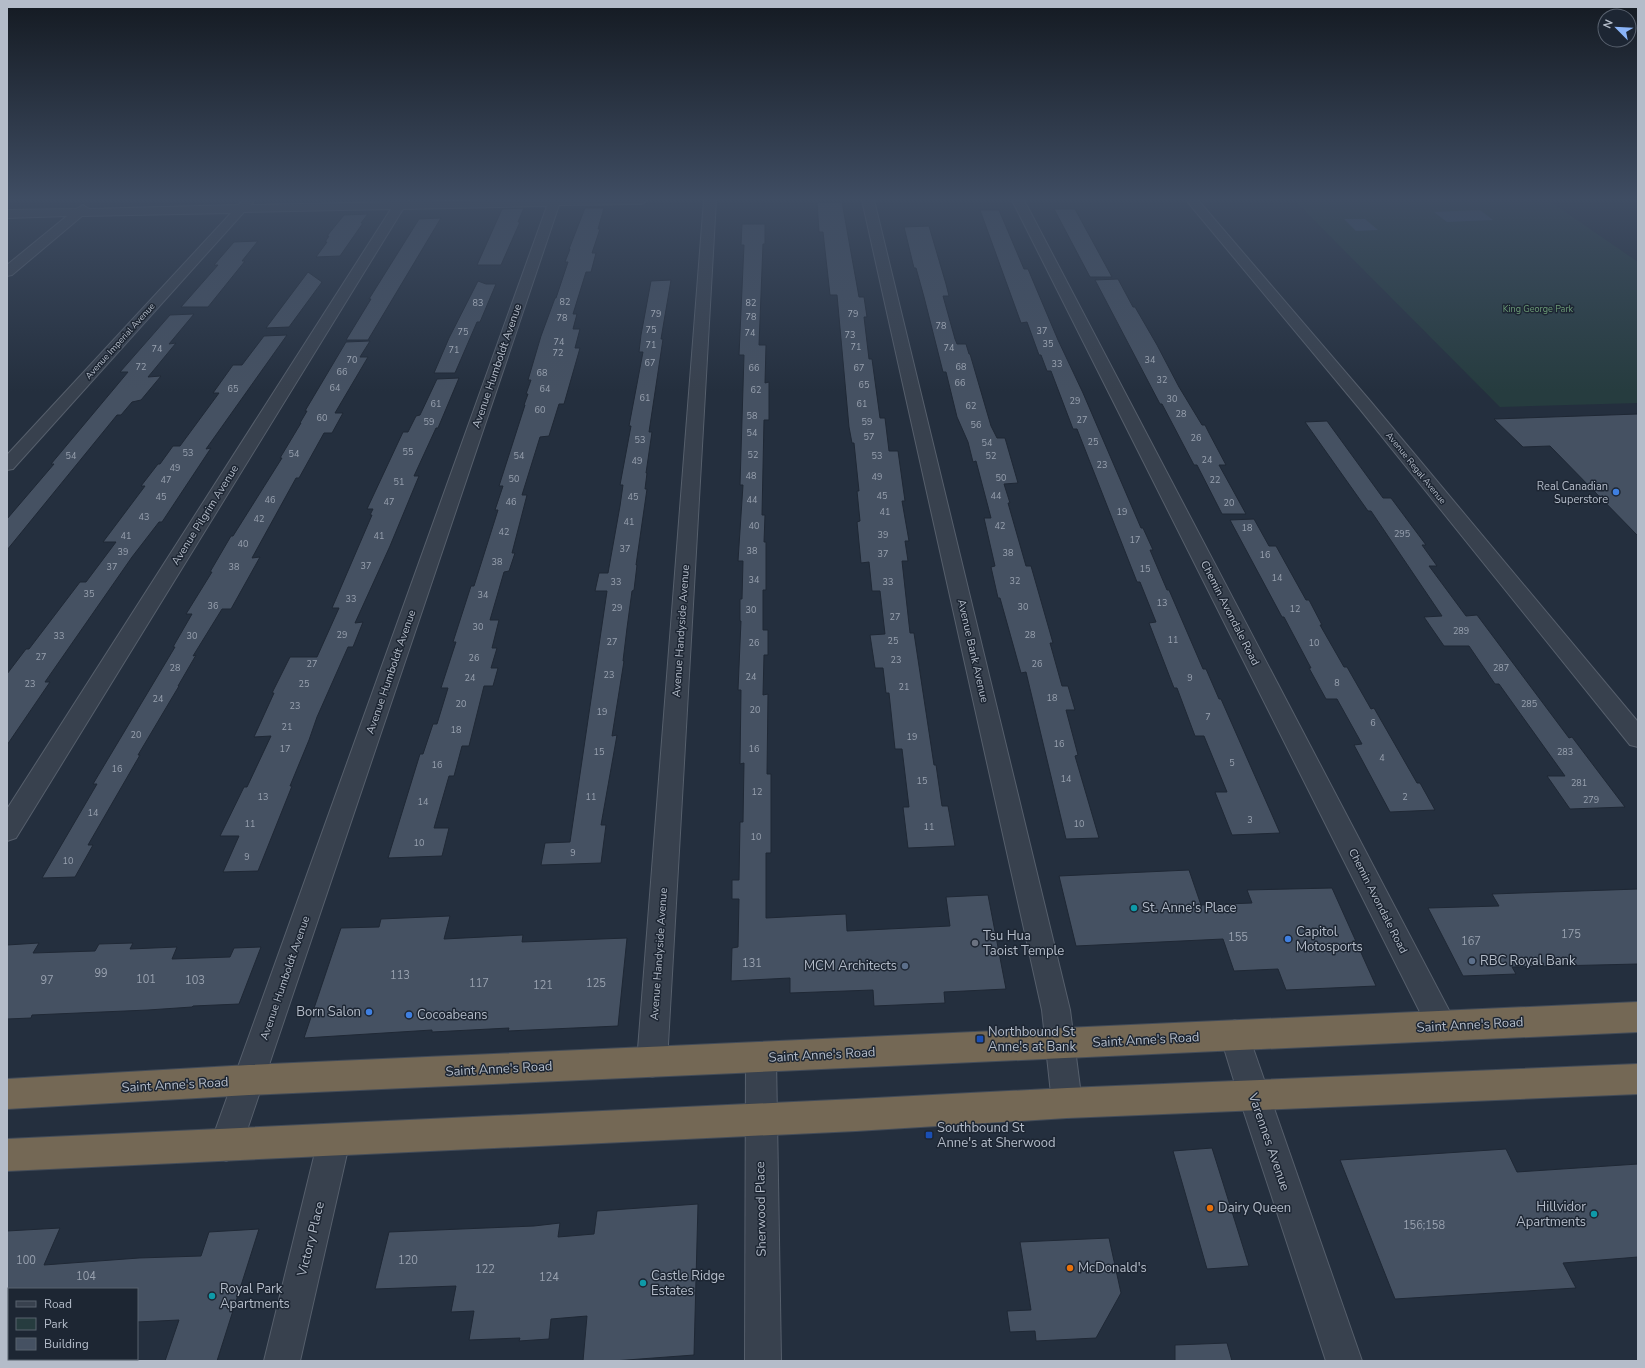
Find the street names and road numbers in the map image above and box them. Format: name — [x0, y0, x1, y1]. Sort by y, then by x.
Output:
street label: Avenue Imperial Avenue — [83, 300, 158, 382]
street label: Avenue Humboldt Avenue — [469, 302, 525, 430]
street label: Avenue Regal Avenue — [1383, 430, 1449, 507]
street label: Avenue Pilgrim Avenue — [168, 462, 242, 568]
street label: Chemin Avondale Road — [1197, 558, 1263, 668]
street label: Avenue Handyside Avenue — [669, 564, 693, 698]
street label: Avenue Bank Avenue — [954, 598, 992, 704]
street label: Avenue Humboldt Avenue — [363, 608, 419, 736]
street label: Chemin Avondale Road — [1345, 846, 1411, 956]
street label: Avenue Handyside Avenue — [647, 887, 671, 1021]
street label: Avenue Humboldt Avenue — [257, 914, 313, 1042]
street label: Saint Anne's Road — [1416, 1013, 1524, 1037]
street label: Saint Anne's Road — [1092, 1028, 1200, 1052]
street label: Saint Anne's Road — [768, 1043, 876, 1067]
street label: Saint Anne's Road — [445, 1057, 553, 1081]
street label: Saint Anne's Road — [121, 1073, 229, 1097]
street label: Varennes Avenue — [1244, 1090, 1294, 1193]
street label: Sherwood Place — [751, 1161, 771, 1257]
street label: Victory Place — [293, 1200, 329, 1279]

